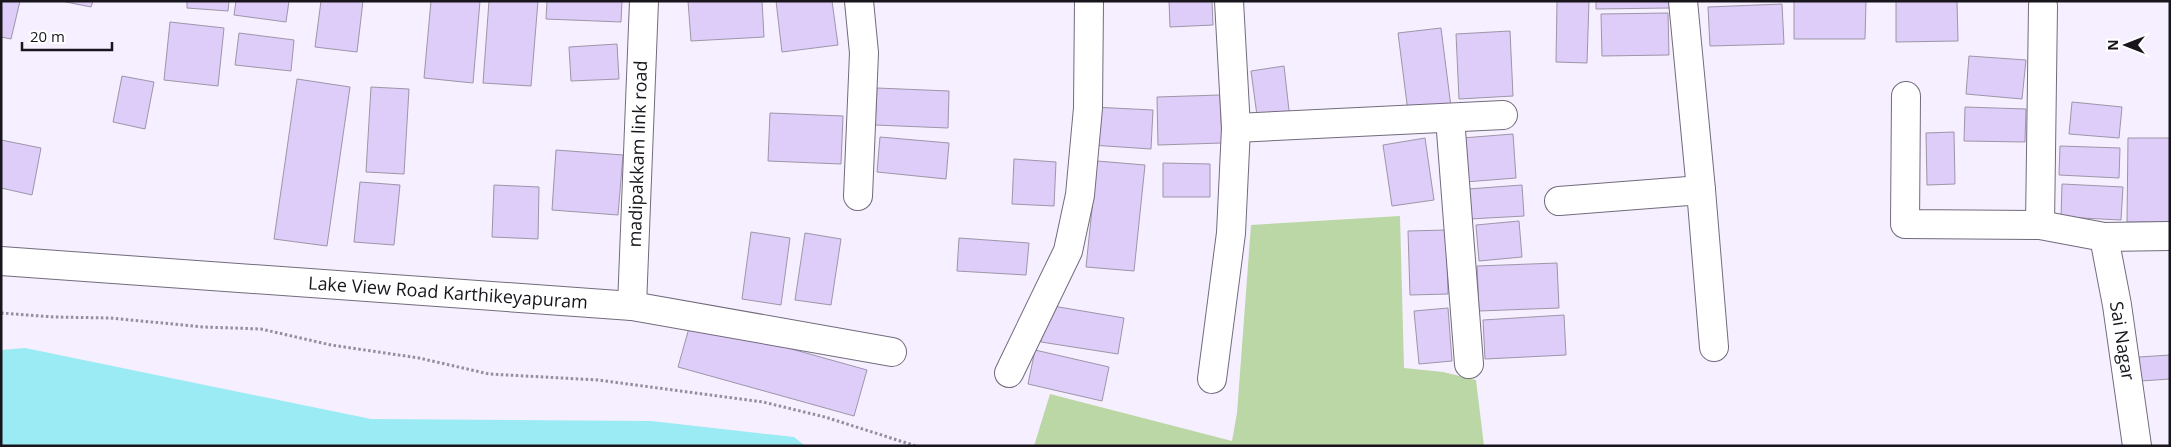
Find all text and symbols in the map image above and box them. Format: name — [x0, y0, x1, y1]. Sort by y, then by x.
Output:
scale bar — [22, 20, 112, 52]
north arrow — [2101, 20, 2151, 70]
text: 20 m — [30, 26, 65, 46]
text: N — [2103, 39, 2122, 51]
street label: madipakkam link road — [622, 60, 652, 248]
street label: Lake View Road Karthikeyapuram — [307, 270, 589, 314]
street label: Sai Nagar — [2105, 300, 2141, 383]

